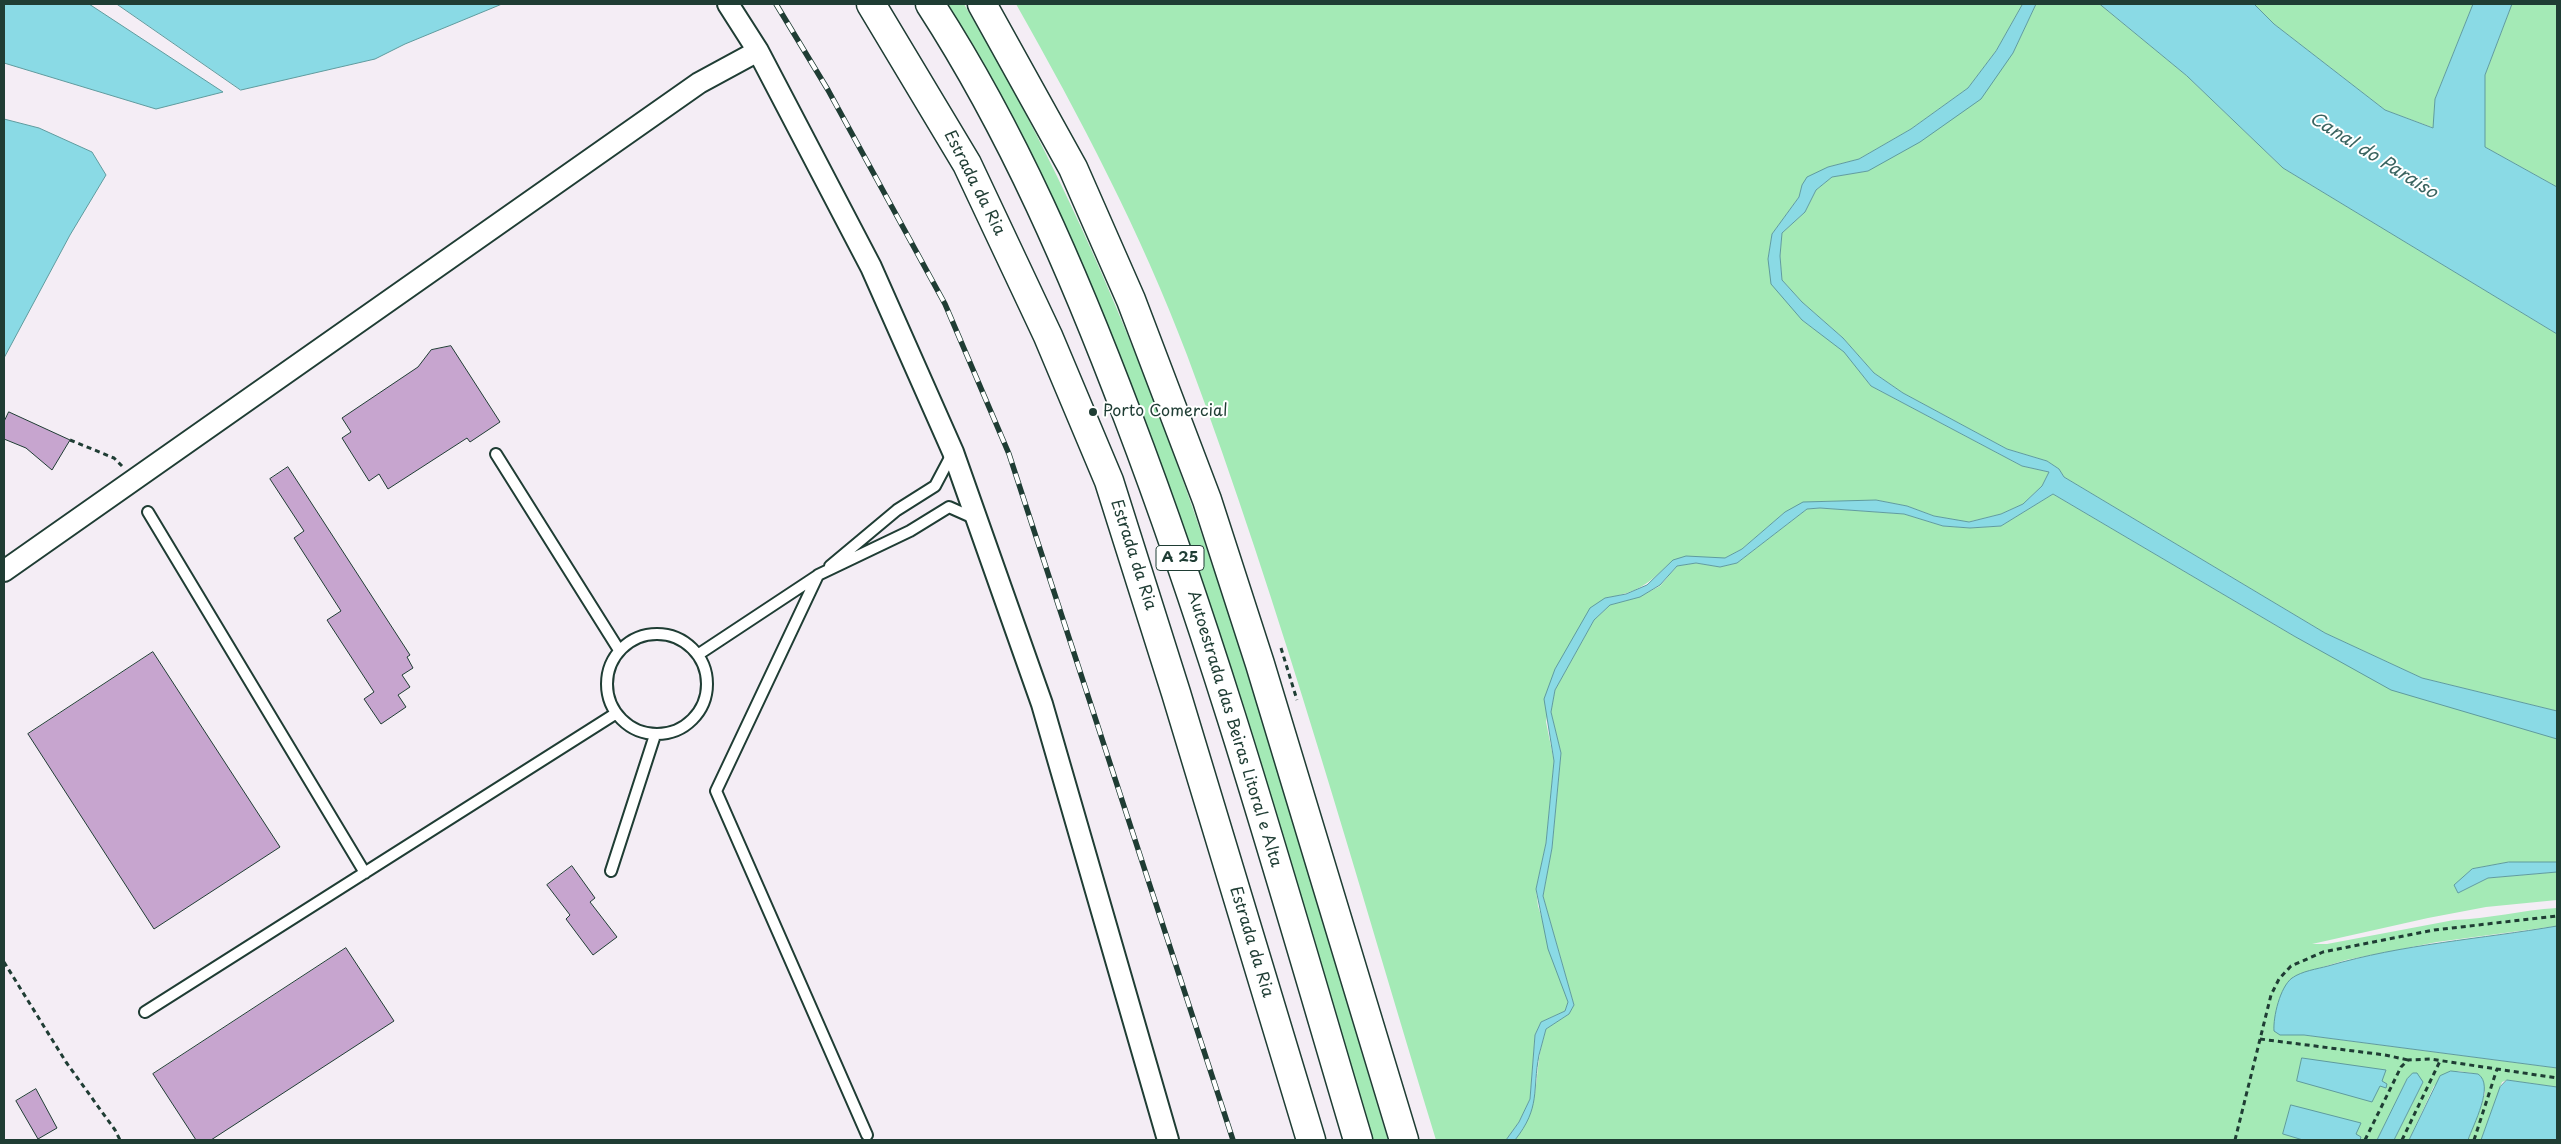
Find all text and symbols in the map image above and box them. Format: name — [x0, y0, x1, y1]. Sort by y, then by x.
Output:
water label: Canal do Paraíso — [2305, 108, 2441, 204]
street label: Estrada da Ria — [939, 127, 1009, 239]
place label: Porto Comercial — [1103, 402, 1227, 422]
marker: Porto Comercial — [1087, 406, 1099, 418]
street label: Estrada da Ria — [1106, 497, 1160, 613]
road number: A 25 — [1156, 546, 1204, 570]
street label: Autoestrada das Beiras Litoral e Alta — [1183, 588, 1285, 870]
street label: Estrada da Ria — [1225, 884, 1277, 1000]

